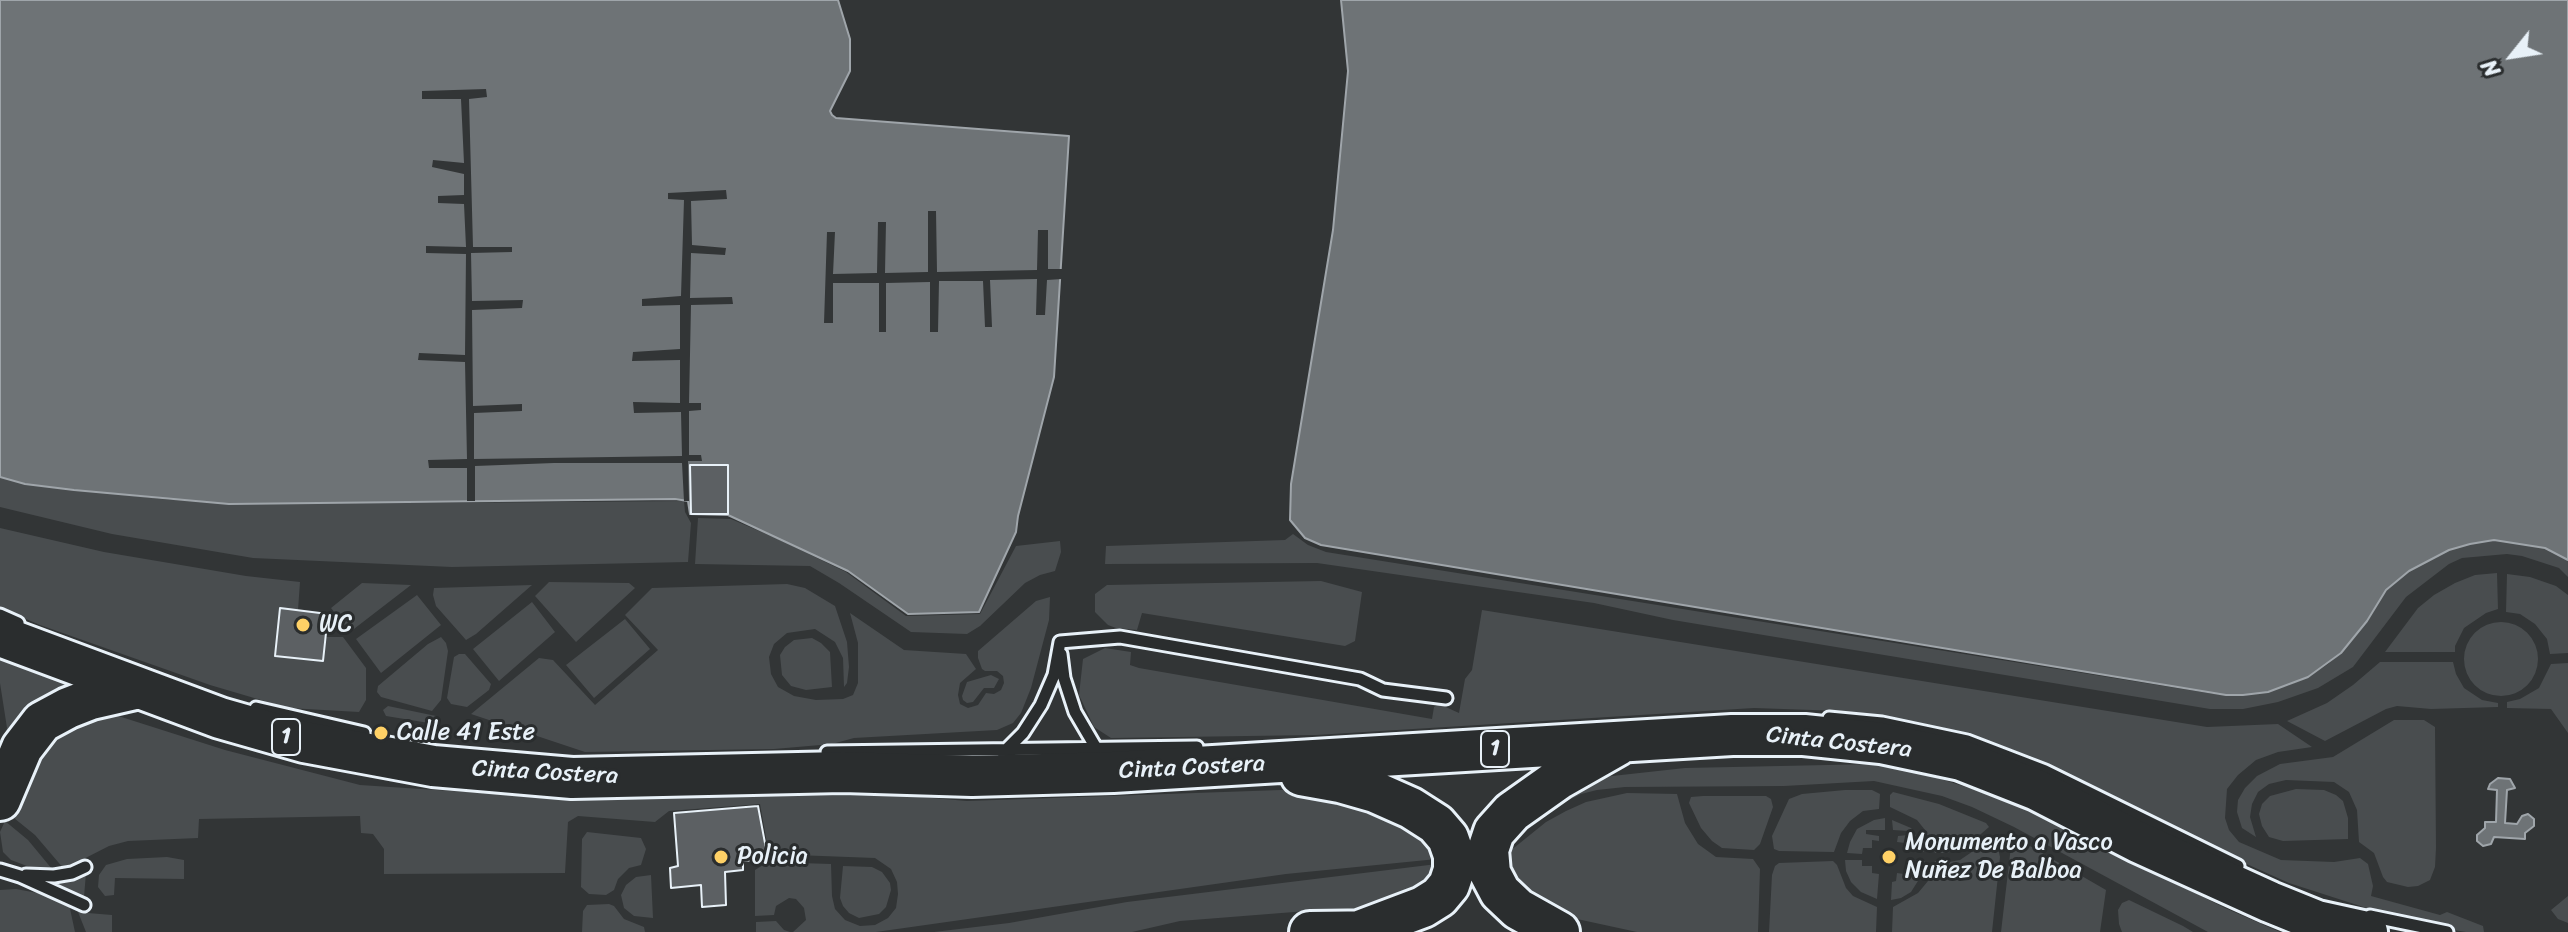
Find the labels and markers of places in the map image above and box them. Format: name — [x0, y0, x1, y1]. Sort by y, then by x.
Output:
place label: WC — [319, 611, 352, 639]
marker: WC — [294, 616, 312, 634]
place label: Calle 41 Este — [397, 719, 535, 747]
marker: Calle 41 Este — [372, 724, 390, 742]
place label: Monumento a Vasco Nuñez De Balboa — [1905, 829, 2113, 885]
place label: Policia — [737, 843, 808, 871]
marker: Policia — [712, 848, 730, 866]
marker: Monumento a Vasco Nuñez De Balboa — [1880, 848, 1898, 866]

